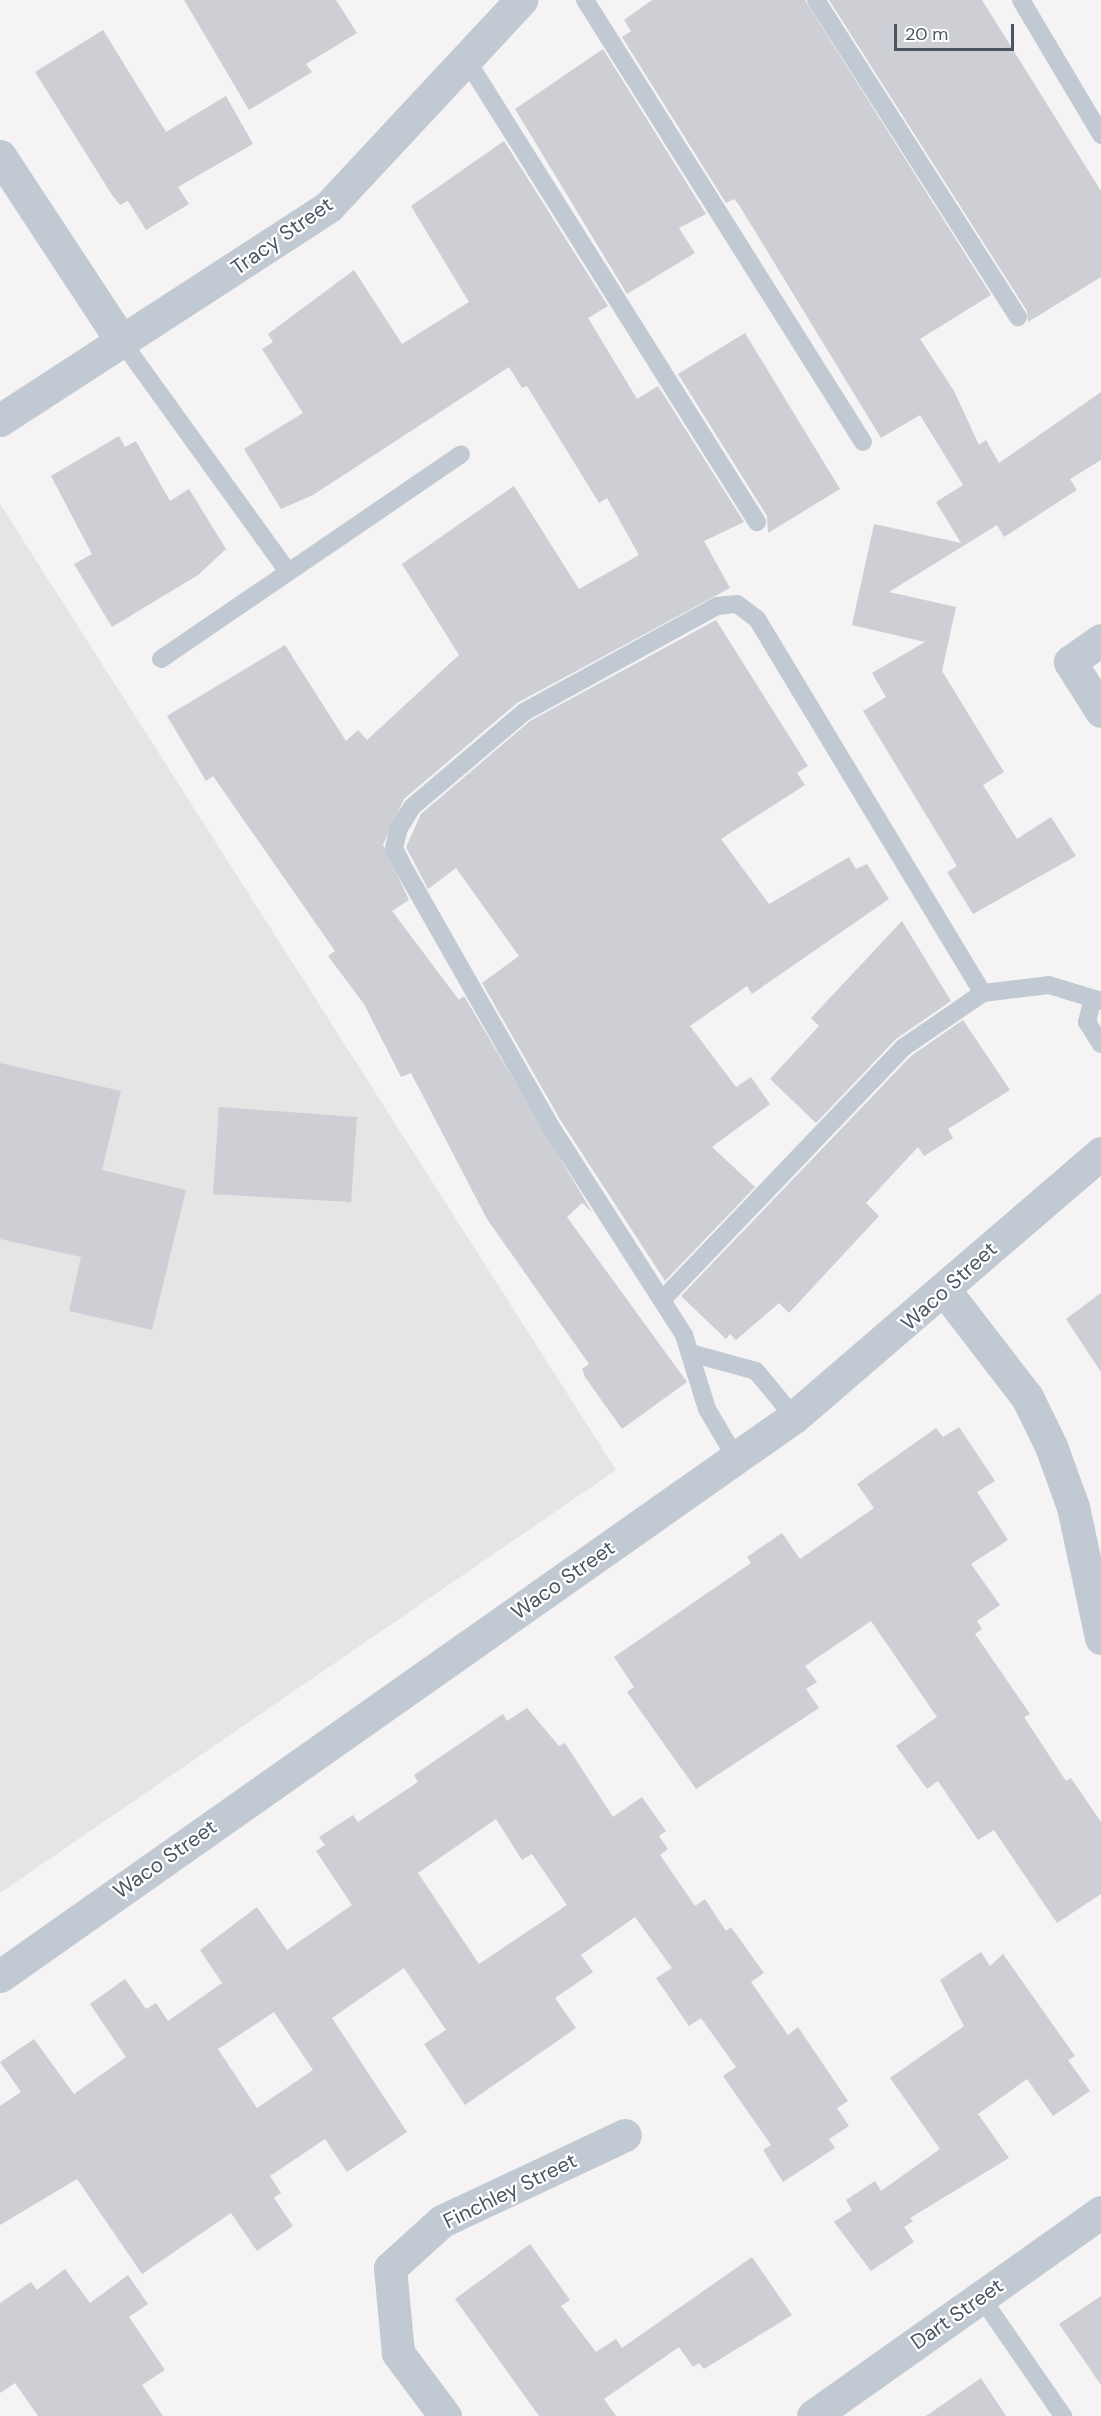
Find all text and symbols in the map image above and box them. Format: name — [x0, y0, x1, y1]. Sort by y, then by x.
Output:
scale bar — [897, 12, 1017, 50]
text: 20 m — [905, 22, 948, 46]
street label: Tracy Street — [226, 192, 338, 280]
street label: Waco Street — [896, 1236, 1002, 1336]
street label: Waco Street — [507, 1535, 619, 1625]
street label: Waco Street — [109, 1814, 221, 1904]
street label: Finchley Street — [439, 2148, 581, 2234]
street label: Dart Street — [906, 2273, 1008, 2355]

